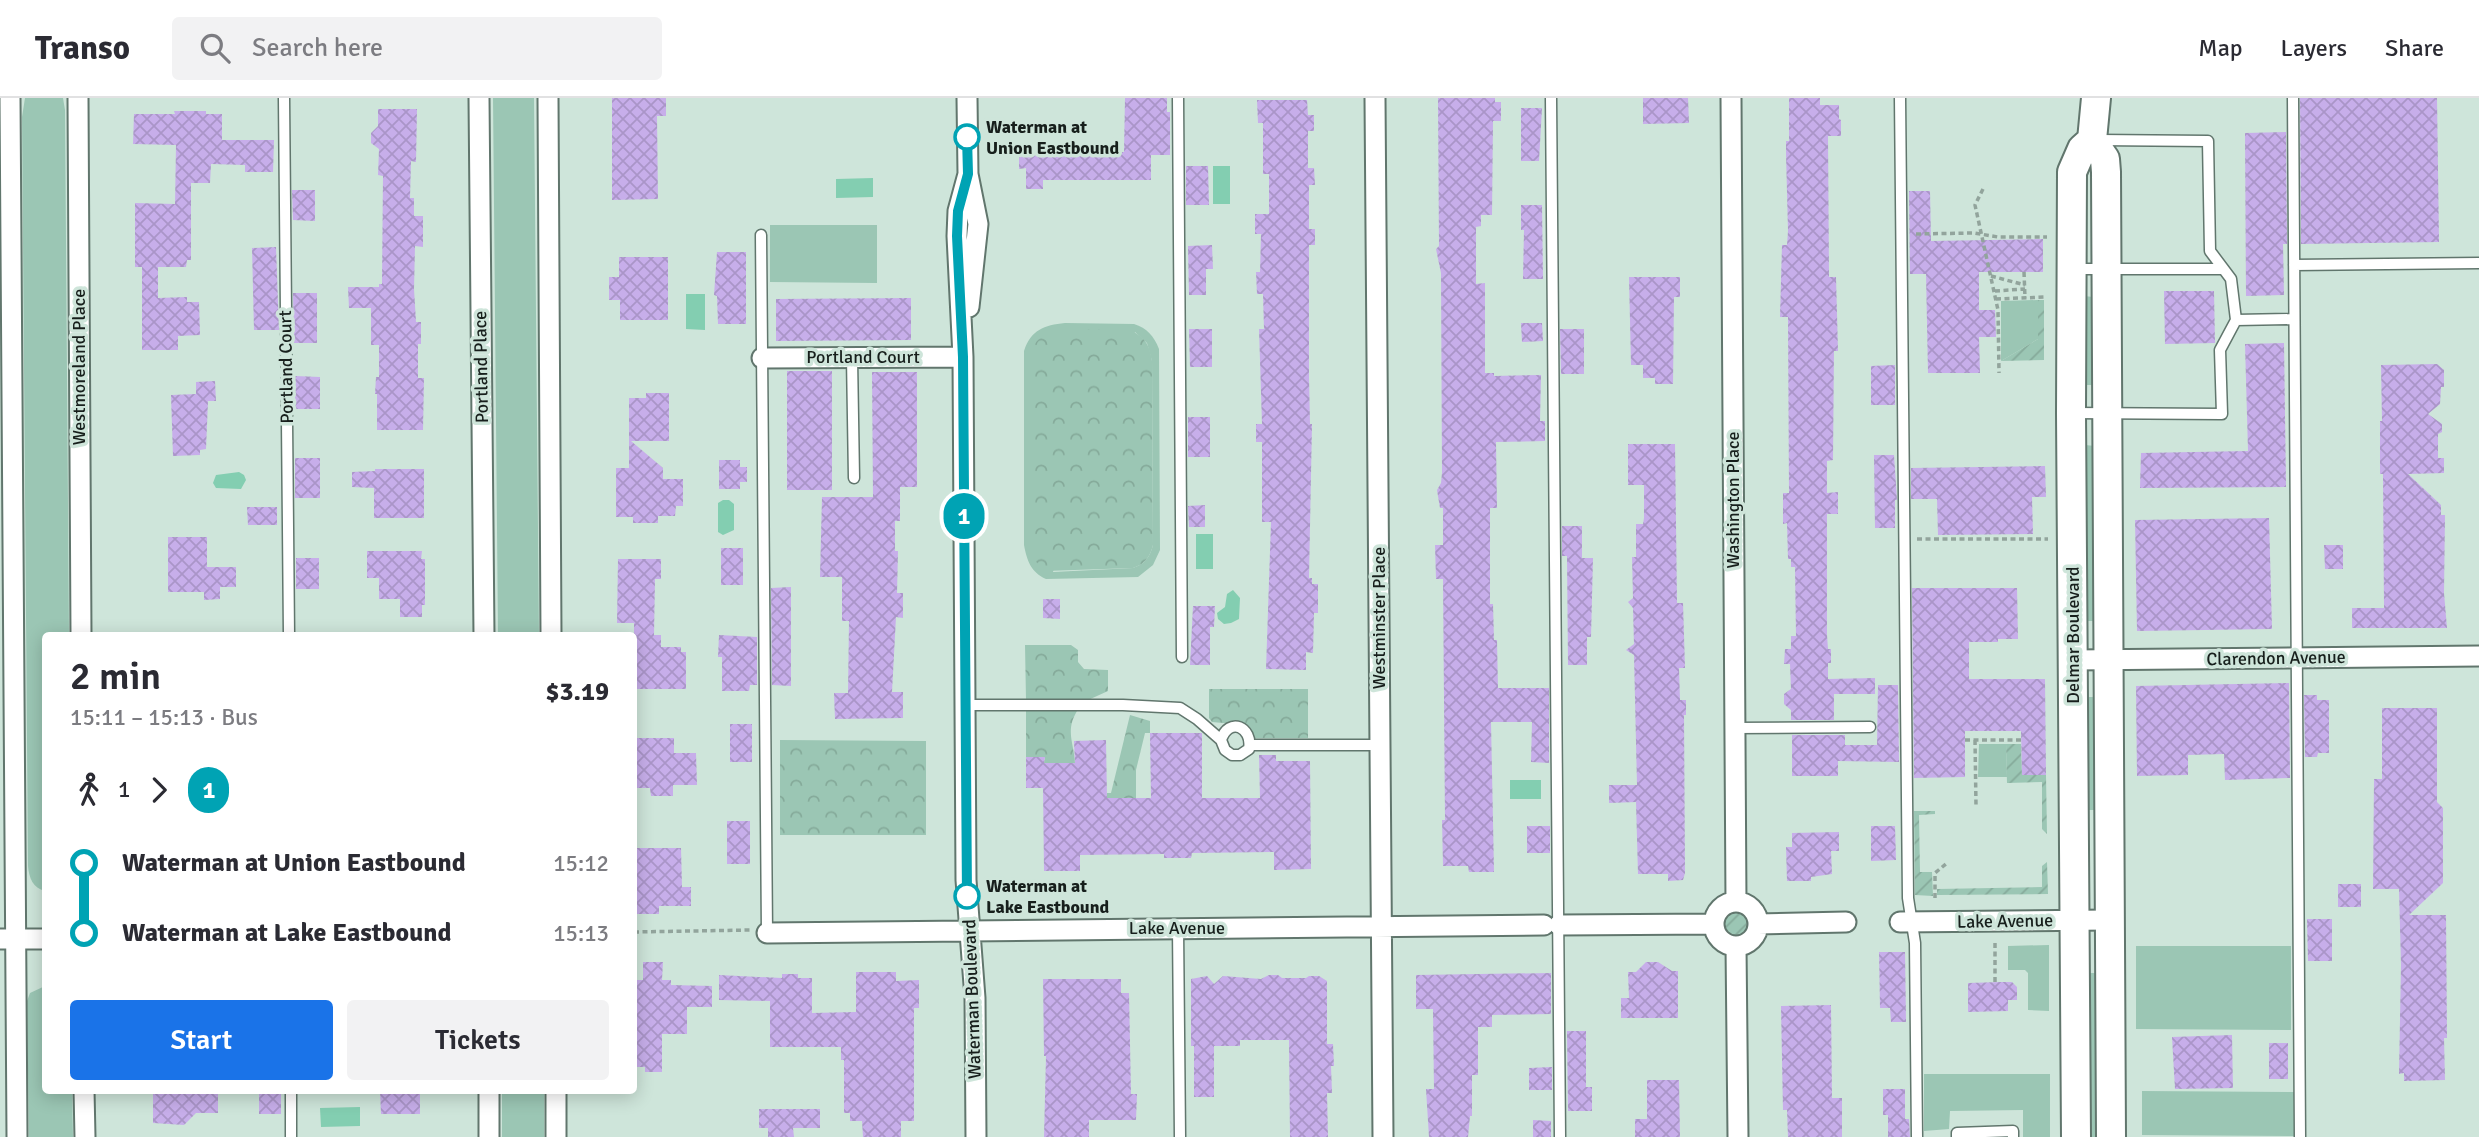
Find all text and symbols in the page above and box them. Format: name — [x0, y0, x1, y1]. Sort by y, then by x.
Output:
search box — [172, 17, 662, 80]
text: Transo — [35, 28, 130, 69]
icon: search — [196, 29, 234, 67]
text: Search here — [252, 32, 383, 64]
text: Map — [2198, 33, 2243, 63]
text: Layers — [2281, 33, 2347, 63]
text: Share — [2385, 33, 2444, 63]
place label: Waterman at Union Eastbound — [986, 116, 1119, 159]
marker: Waterman at Union Eastbound — [954, 124, 980, 150]
street label: Westmoreland Place — [68, 289, 90, 445]
street label: Portland Court — [274, 310, 298, 424]
street label: Portland Place — [469, 311, 493, 423]
street label: Portland Court — [806, 346, 920, 368]
street label: Washington Place — [1722, 432, 1744, 568]
line badge: 1 — [941, 493, 987, 539]
text: 1 — [958, 501, 970, 531]
street label: Westminster Place — [1368, 547, 1390, 689]
street label: Delmar Boulevard — [2062, 566, 2084, 704]
street label: Clarendon Avenue — [2206, 646, 2346, 670]
text: 2 min — [70, 653, 161, 700]
text: $3.19 — [545, 676, 609, 708]
text: 15:11 – 15:13 · Bus — [70, 703, 258, 732]
icon: walk — [70, 771, 108, 809]
icon: forward — [140, 771, 178, 809]
text: 1 — [118, 775, 130, 804]
text: 1 — [202, 775, 215, 805]
text: Waterman at Union Eastbound — [122, 847, 466, 879]
text: 15:12 — [553, 849, 609, 878]
place label: Waterman at Lake Eastbound — [986, 875, 1110, 918]
marker: Waterman at Lake Eastbound — [954, 883, 980, 909]
street label: Lake Avenue — [1957, 909, 2053, 933]
text: Waterman at Lake Eastbound — [122, 917, 452, 949]
street label: Lake Avenue — [1129, 917, 1225, 939]
text: 15:13 — [553, 919, 609, 948]
street label: Waterman Boulevard — [958, 919, 986, 1079]
button: Start — [70, 1000, 333, 1080]
button: Tickets — [347, 1000, 609, 1080]

